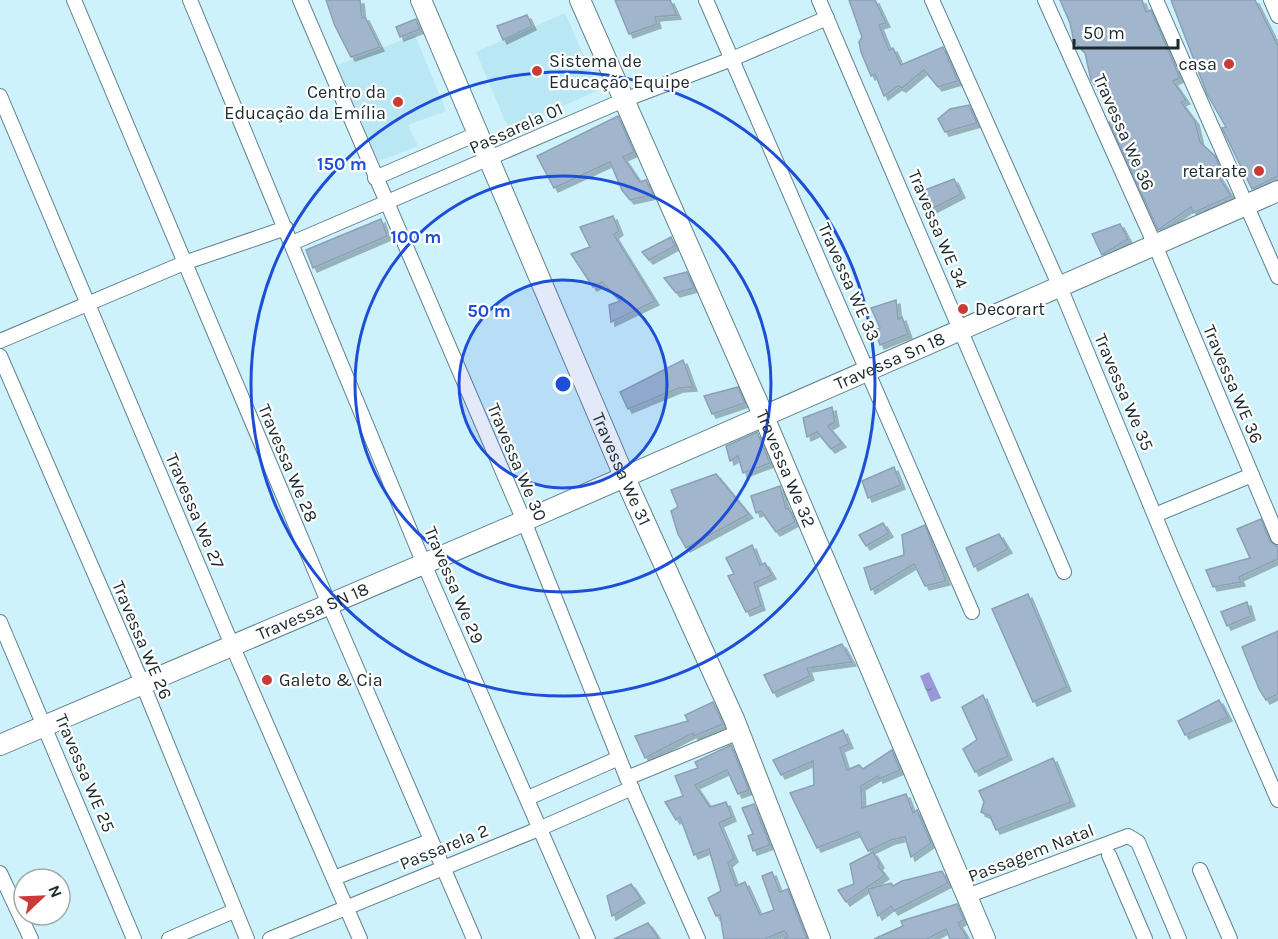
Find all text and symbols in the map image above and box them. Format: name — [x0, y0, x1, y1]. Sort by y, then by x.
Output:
scale bar — [1074, 12, 1178, 50]
text: 50 m — [1083, 22, 1125, 44]
place label: Sistema de Educação Equipe — [549, 50, 690, 93]
place label: casa — [1178, 53, 1217, 75]
marker: casa — [1222, 57, 1236, 71]
marker: Sistema de Educação Equipe — [530, 64, 544, 78]
street label: Travessa We 36 — [1088, 70, 1160, 194]
place label: Centro da Educação da Emília — [224, 81, 386, 124]
marker: Centro da Educação da Emília — [391, 95, 405, 109]
street label: Passarela 01 — [466, 98, 566, 158]
text: 150 m — [317, 153, 367, 175]
place label: retarate — [1182, 160, 1247, 182]
marker: retarate — [1252, 164, 1266, 178]
street label: Travessa WE 34 — [903, 166, 973, 292]
street label: Travessa WE 33 — [813, 219, 885, 345]
text: 100 m — [391, 226, 441, 248]
place label: Decorart — [975, 298, 1045, 320]
text: 50 m — [467, 300, 511, 322]
marker: Decorart — [956, 302, 970, 316]
street label: Travessa WE 36 — [1198, 321, 1268, 447]
street label: Travessa Sn 18 — [831, 327, 948, 395]
street label: Travessa We 35 — [1089, 330, 1159, 454]
centre of rings — [553, 374, 573, 394]
street label: Travessa We 30 — [482, 400, 552, 524]
street label: Travessa We 28 — [253, 401, 323, 525]
street label: Travessa We 32 — [751, 406, 821, 531]
street label: Travessa We 31 — [587, 409, 656, 529]
street label: Travessa We 27 — [161, 450, 229, 573]
street label: Travessa We 29 — [419, 523, 489, 647]
street label: Travessa WE 26 — [107, 577, 177, 703]
street label: Travessa SN 18 — [253, 578, 372, 645]
place label: Galeto & Cia — [279, 669, 383, 691]
marker: Galeto & Cia — [260, 673, 274, 687]
street label: Travessa WE 25 — [50, 710, 120, 836]
street label: Passarela 2 — [396, 819, 492, 875]
street label: Passagem Natal — [965, 819, 1097, 887]
north arrow — [12, 867, 72, 927]
text: N — [44, 882, 66, 900]

